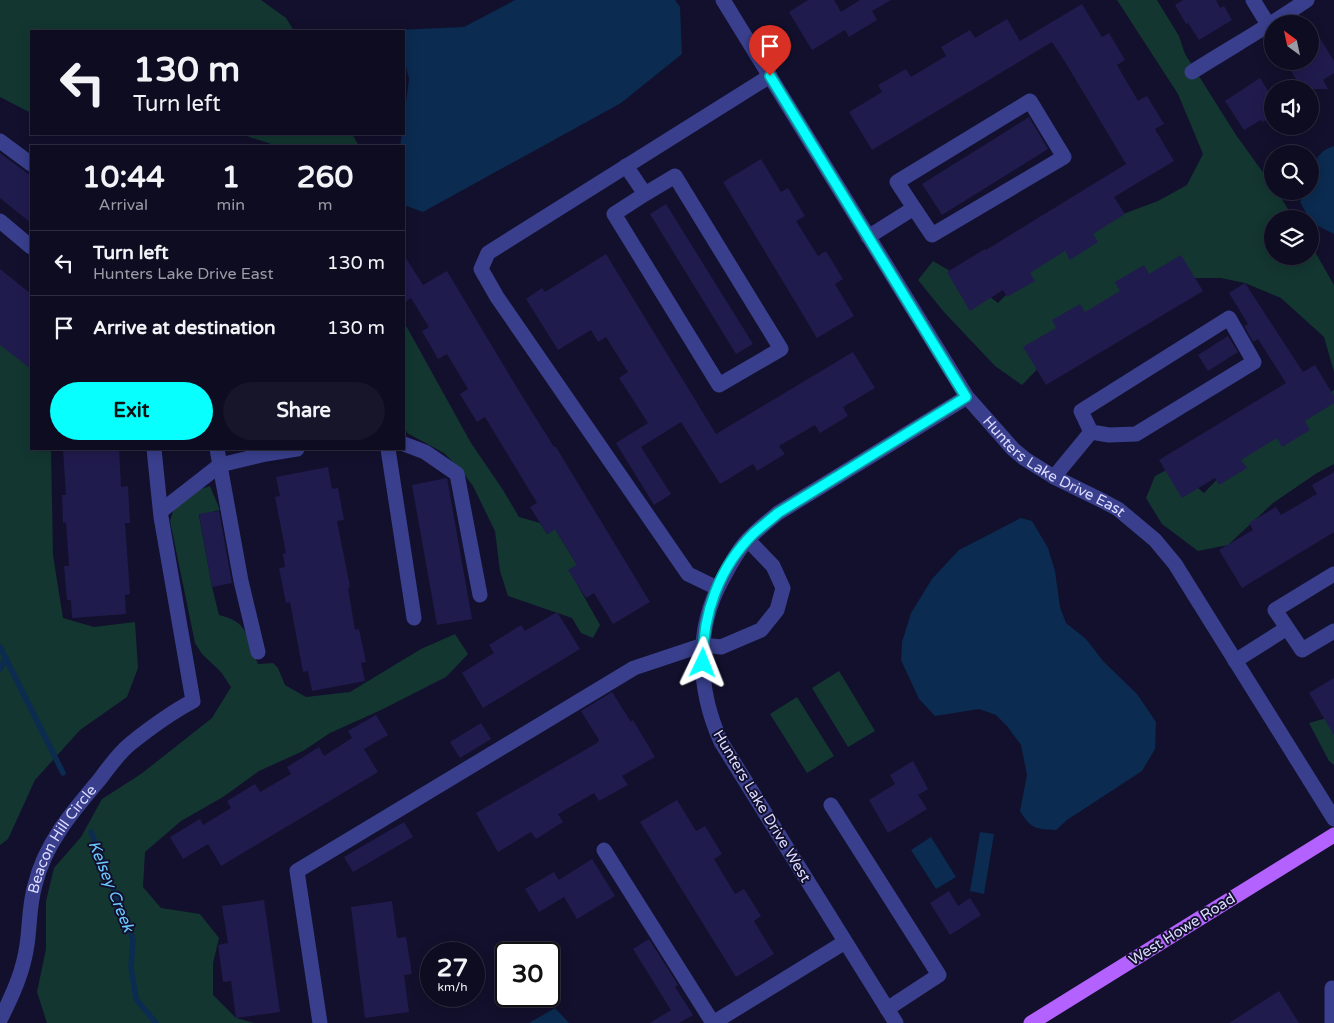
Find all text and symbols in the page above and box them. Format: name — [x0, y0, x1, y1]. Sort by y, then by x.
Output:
north arrow — [1264, 15, 1319, 70]
map controls — [1264, 15, 1319, 265]
pin — [749, 25, 791, 76]
icon: arrive — [756, 32, 784, 60]
text: 130 m — [133, 49, 240, 91]
icon: left — [50, 50, 115, 115]
button: sound — [1264, 80, 1319, 135]
text: Turn left — [133, 91, 221, 117]
button: search — [1264, 145, 1319, 200]
text: 10:44 — [82, 159, 165, 196]
text: 1 — [221, 159, 240, 196]
text: 260 — [297, 159, 353, 196]
text: Arrival — [99, 195, 148, 215]
text: min — [217, 195, 245, 215]
text: m — [318, 195, 332, 215]
button: layers — [1264, 210, 1319, 265]
text: Turn left — [93, 242, 169, 264]
icon: left — [50, 249, 78, 277]
text: 130 m — [327, 252, 385, 274]
text: Hunters Lake Drive East — [93, 264, 274, 284]
icon: arrive — [50, 314, 78, 342]
text: Arrive at destination — [93, 317, 276, 339]
text: 130 m — [327, 317, 385, 339]
button: Exit — [50, 382, 213, 440]
button: Share — [223, 382, 385, 440]
street label: Hunters Lake Drive East — [979, 412, 1129, 521]
position arrow — [676, 636, 728, 688]
street label: Hunters Lake Drive West — [709, 727, 815, 886]
street label: Beacon Hill Circle — [24, 781, 100, 896]
water label: Kelsey Creek — [84, 838, 139, 936]
street label: West Howe Road — [1126, 889, 1238, 969]
speed limit sign: 30 — [495, 942, 560, 1007]
text: 27 — [437, 953, 468, 983]
text: km/h — [437, 980, 468, 994]

